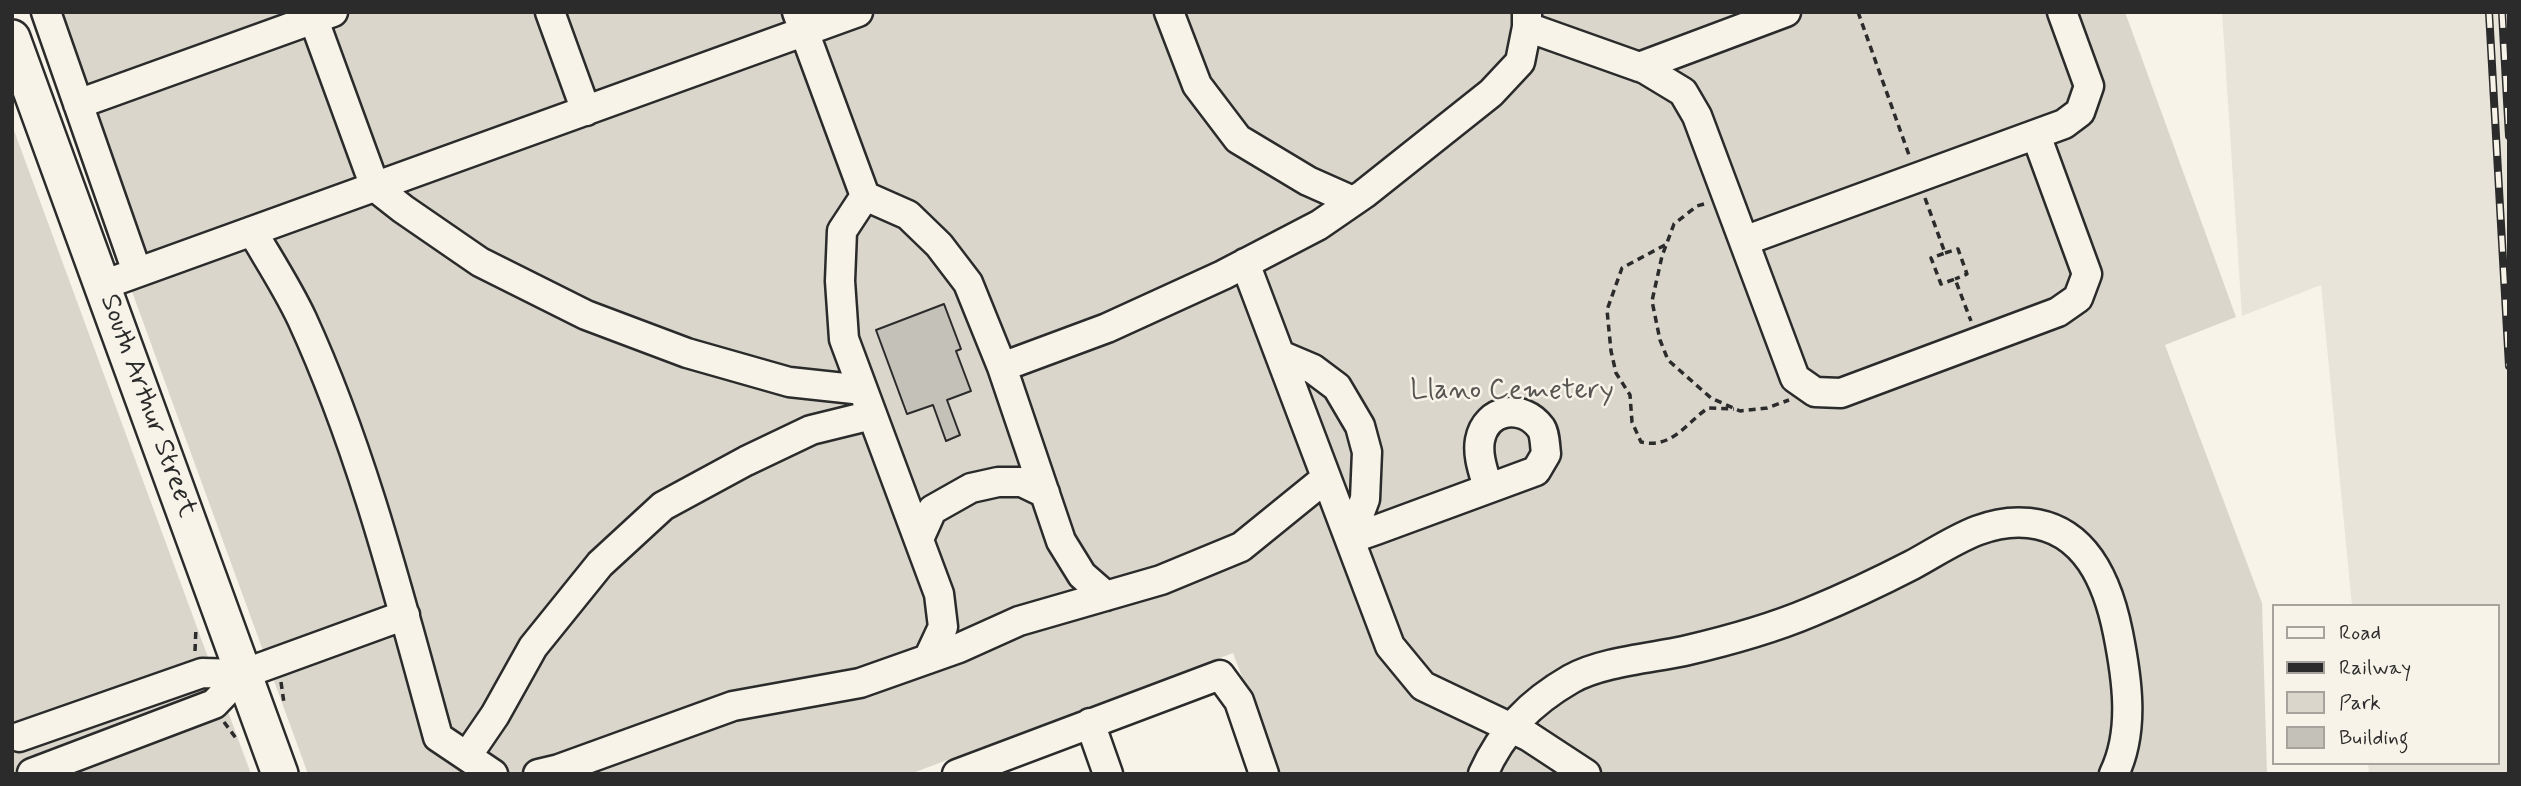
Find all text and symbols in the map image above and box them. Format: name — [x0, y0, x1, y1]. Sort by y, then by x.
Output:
street label: South Arthur Street — [91, 290, 203, 522]
park label: Llano Cemetery — [1410, 375, 1614, 409]
legend — [2272, 604, 2500, 765]
text: Road — [2339, 619, 2381, 647]
text: Railway — [2339, 654, 2411, 682]
text: Park — [2339, 689, 2381, 717]
text: Building — [2339, 724, 2409, 752]

